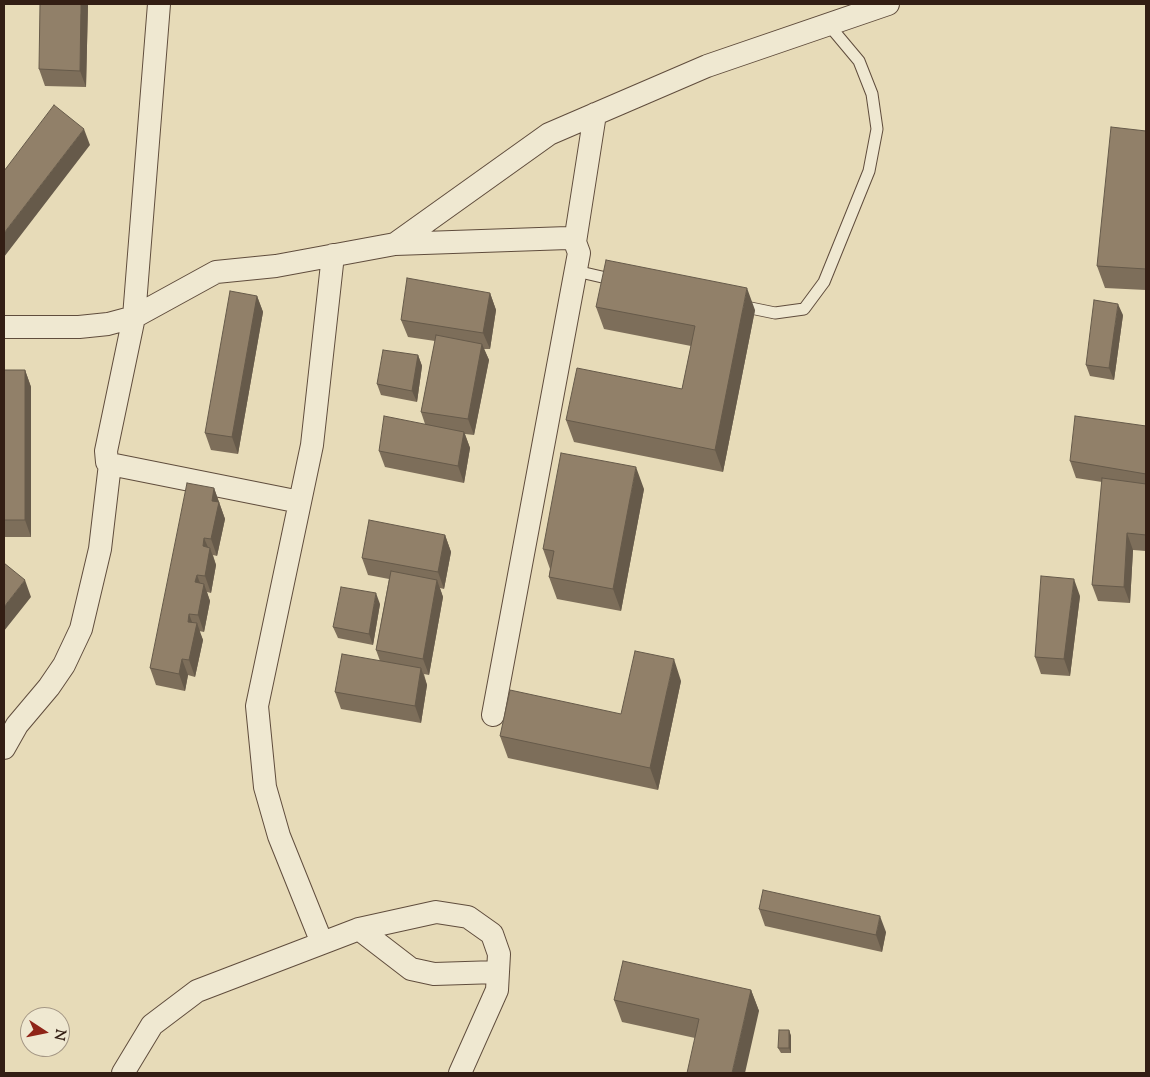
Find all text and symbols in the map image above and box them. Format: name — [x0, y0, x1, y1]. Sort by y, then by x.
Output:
north arrow — [20, 1007, 70, 1057]
text: N — [48, 1027, 70, 1042]

